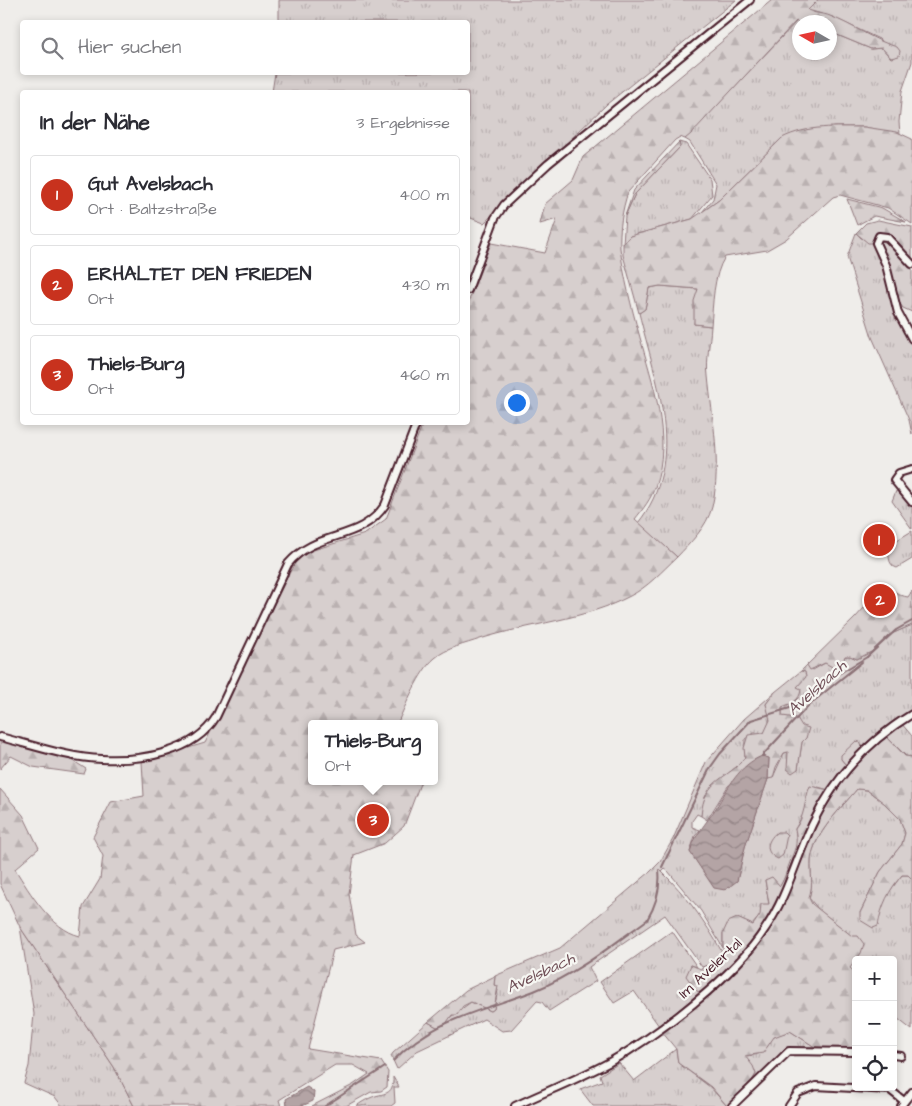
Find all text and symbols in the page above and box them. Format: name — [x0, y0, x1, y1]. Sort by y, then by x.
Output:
north arrow — [792, 15, 837, 60]
search box — [20, 20, 470, 75]
icon: search — [38, 34, 66, 62]
text: Hier suchen — [78, 34, 181, 61]
text: In der Nähe — [40, 108, 150, 137]
text: 3 Ergebnisse — [356, 112, 450, 134]
text: Gut Avelsbach — [88, 171, 213, 198]
text: 1 — [56, 184, 58, 206]
text: 400 m — [399, 184, 449, 206]
text: Ort · Baltzstraße — [88, 198, 217, 220]
text: ERHALTET DEN FRIEDEN — [88, 261, 312, 288]
text: 2 — [52, 274, 62, 296]
text: 430 m — [401, 274, 449, 296]
text: Ort — [88, 288, 114, 310]
text: Thiels-Burg — [88, 351, 184, 378]
text: 3 — [53, 364, 61, 386]
text: 460 m — [399, 364, 449, 386]
text: Ort — [88, 378, 114, 400]
your location — [504, 390, 530, 416]
pin: 1 — [863, 521, 895, 559]
pin: 2 — [864, 581, 896, 619]
water label: Avelsbach — [782, 654, 852, 720]
popup — [308, 720, 438, 785]
text: Thiels-Burg — [325, 728, 421, 755]
text: Ort — [325, 755, 351, 777]
pin: 3 — [357, 801, 389, 839]
street label: Im Avelertal — [674, 933, 747, 1003]
water label: Avelsbach — [503, 947, 579, 998]
map controls — [852, 956, 897, 1091]
button: + — [852, 956, 897, 1001]
button: − — [852, 1001, 897, 1046]
button: locate — [852, 1046, 897, 1091]

